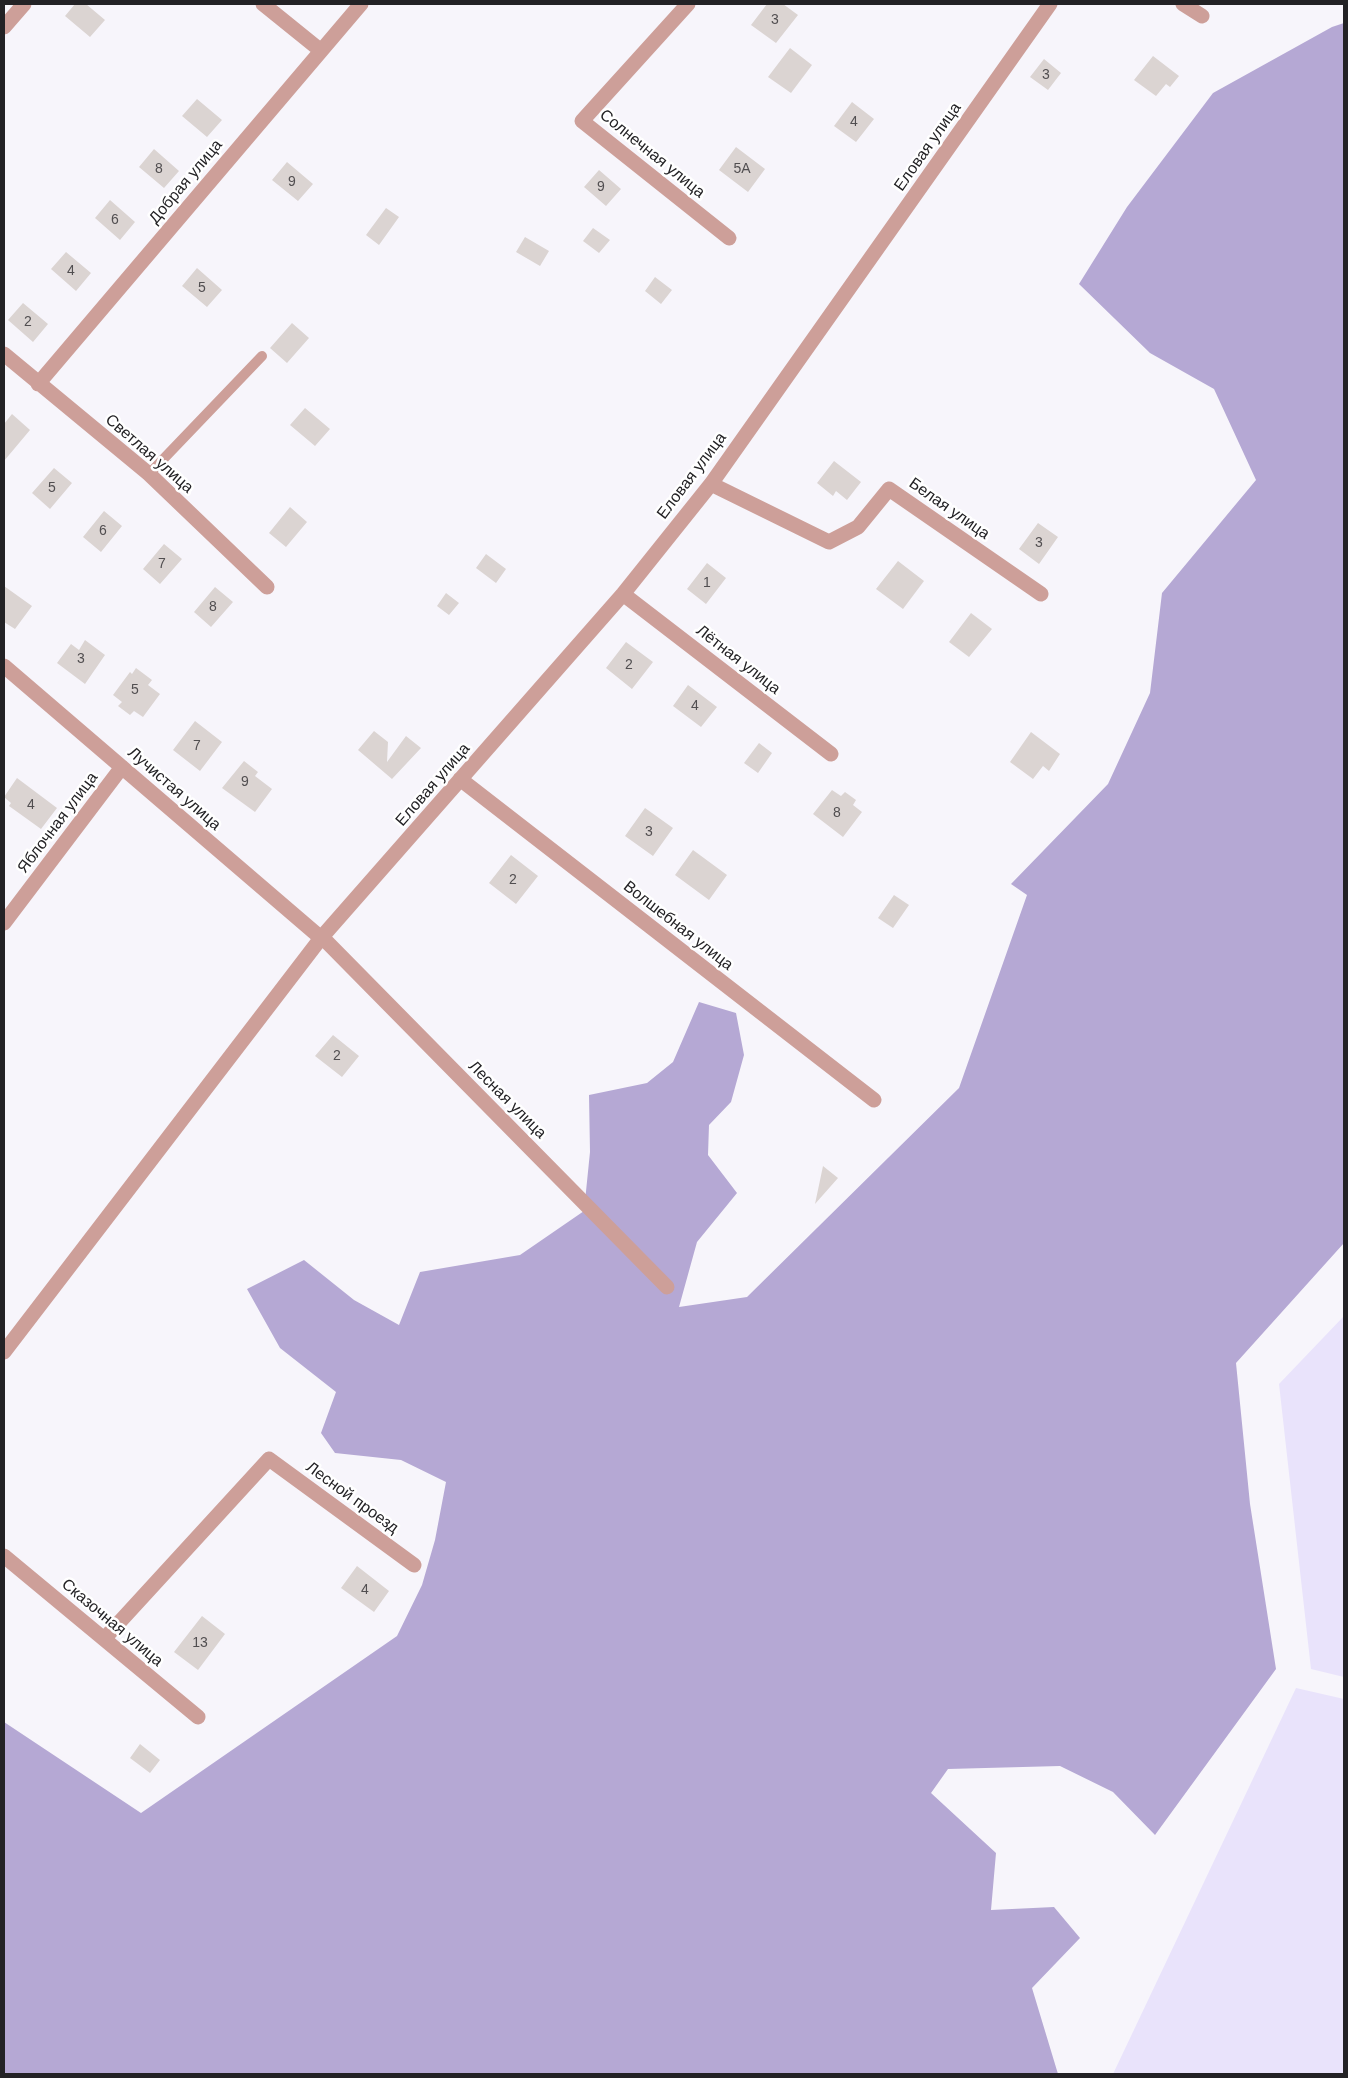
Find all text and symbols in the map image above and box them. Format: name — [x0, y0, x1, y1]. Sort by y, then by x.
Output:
house number: 3 — [771, 12, 779, 28]
house number: 3 — [1042, 67, 1050, 83]
street label: Еловая улица — [890, 99, 966, 195]
street label: Солнечная улица — [596, 106, 708, 202]
house number: 4 — [850, 114, 858, 130]
street label: Добрая улица — [145, 136, 227, 228]
house number: 8 — [155, 161, 163, 177]
house number: 5А — [733, 161, 751, 177]
house number: 9 — [288, 174, 296, 190]
house number: 9 — [597, 179, 605, 195]
house number: 6 — [111, 212, 119, 228]
house number: 4 — [67, 263, 75, 279]
house number: 5 — [198, 280, 206, 296]
house number: 2 — [24, 314, 32, 330]
street label: Светлая улица — [101, 410, 197, 498]
street label: Еловая улица — [653, 429, 731, 523]
street label: Белая улица — [905, 474, 993, 544]
house number: 5 — [48, 480, 56, 496]
house number: 6 — [99, 523, 107, 539]
house number: 3 — [1035, 535, 1043, 551]
house number: 7 — [158, 556, 166, 572]
house number: 1 — [703, 575, 711, 591]
house number: 8 — [209, 599, 217, 615]
street label: Лётная улица — [692, 621, 784, 699]
house number: 3 — [77, 651, 85, 667]
house number: 2 — [625, 657, 633, 673]
house number: 5 — [131, 682, 139, 698]
house number: 4 — [691, 698, 699, 714]
house number: 7 — [193, 738, 201, 754]
street label: Еловая улица — [392, 740, 474, 830]
street label: Лучистая улица — [124, 743, 224, 835]
street label: Яблочная улица — [14, 769, 102, 877]
house number: 9 — [241, 774, 249, 790]
house number: 4 — [27, 797, 35, 813]
house number: 8 — [833, 805, 841, 821]
house number: 3 — [645, 824, 653, 840]
house number: 2 — [509, 872, 517, 888]
street label: Волшебная улица — [619, 877, 737, 975]
house number: 2 — [333, 1048, 341, 1064]
street label: Лесная улица — [464, 1057, 550, 1143]
street label: Лесной проезд — [302, 1458, 402, 1538]
street label: Сказочная улица — [57, 1575, 167, 1671]
house number: 4 — [361, 1582, 369, 1598]
house number: 13 — [192, 1635, 208, 1651]

